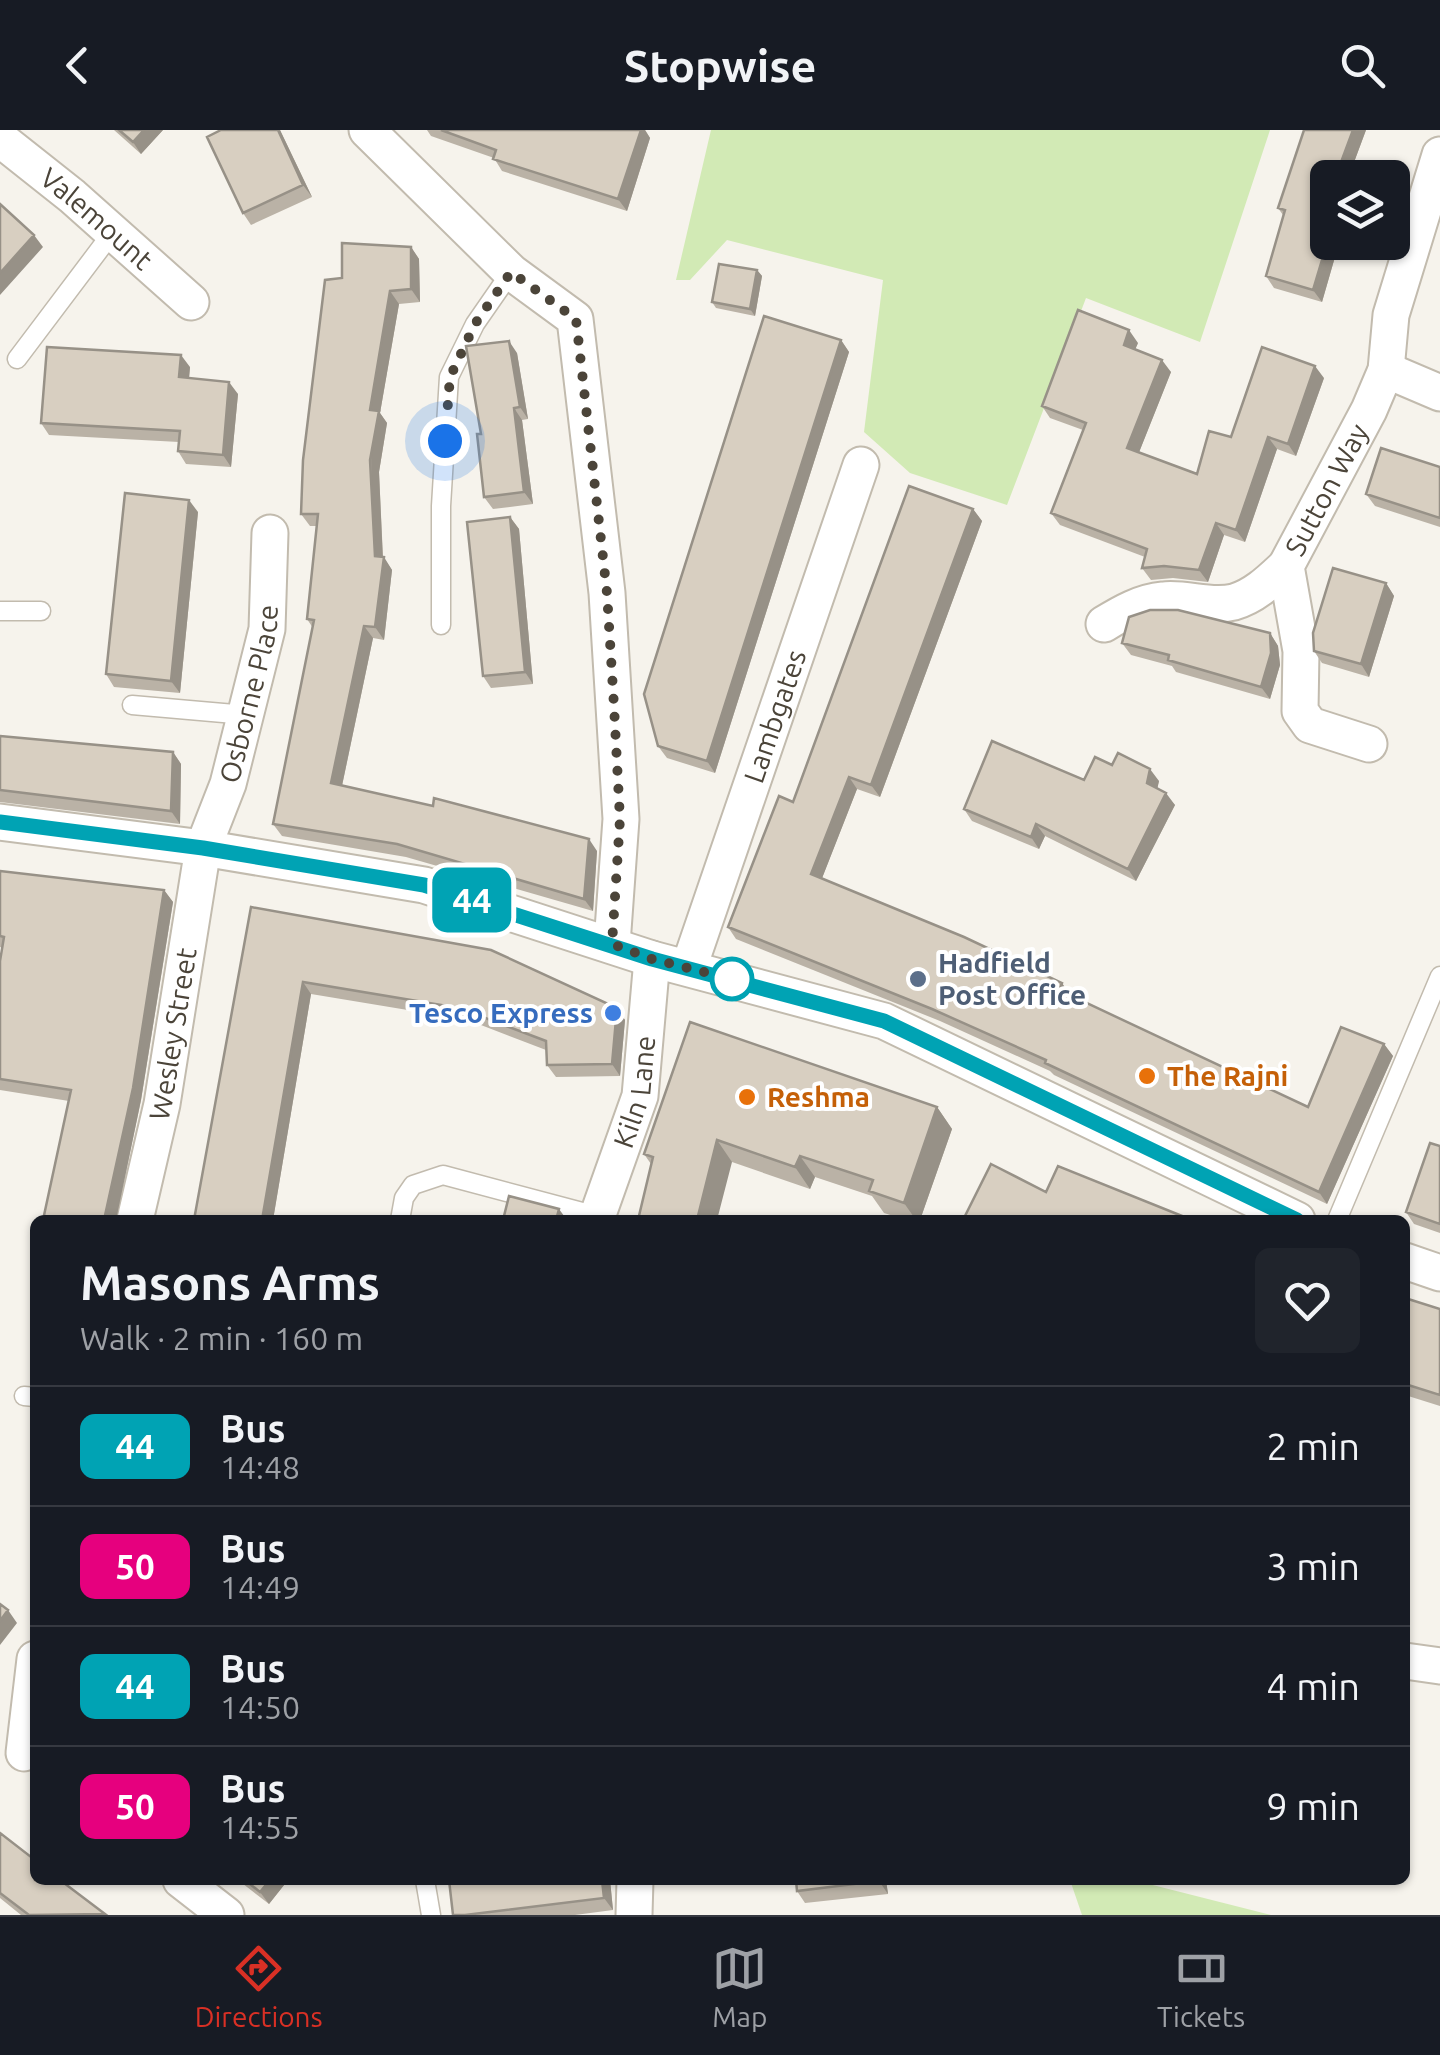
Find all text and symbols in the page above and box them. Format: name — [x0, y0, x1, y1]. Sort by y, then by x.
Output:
icon: back — [50, 38, 105, 93]
icon: search — [1335, 38, 1390, 93]
text: Stopwise — [624, 40, 816, 91]
map controls — [1310, 160, 1410, 260]
button: layers — [1310, 160, 1410, 260]
street label: Valemount — [35, 161, 159, 275]
your location — [420, 416, 470, 466]
street label: Sutton Way — [1279, 418, 1374, 561]
street label: Osborne Place — [213, 604, 283, 786]
street label: Lambgates — [737, 646, 812, 787]
line badge: 44 — [427, 868, 517, 932]
text: 44 — [452, 880, 492, 920]
street label: Wesley Street — [143, 946, 202, 1123]
place label: Hadfield Post Office — [938, 947, 1086, 1010]
unlabelled marker — [711, 958, 753, 1000]
marker: Hadfield Post Office — [907, 968, 929, 990]
place label: Tesco Express — [409, 997, 593, 1028]
marker: Tesco Express — [602, 1002, 624, 1024]
street label: Kiln Lane — [607, 1034, 660, 1152]
place label: The Rajni — [1167, 1060, 1288, 1091]
marker: The Rajni — [1136, 1065, 1158, 1087]
place label: Reshma — [767, 1081, 870, 1112]
marker: Reshma — [736, 1086, 758, 1108]
button: heart — [1255, 1248, 1360, 1353]
text: Masons Arms — [80, 1255, 380, 1309]
text: Walk · 2 min · 160 m — [80, 1320, 363, 1356]
text: Bus — [220, 1407, 285, 1449]
text: 2 min — [1266, 1425, 1360, 1467]
text: 44 — [115, 1426, 155, 1466]
text: 14:48 — [220, 1449, 300, 1485]
text: Bus — [220, 1527, 285, 1569]
text: 3 min — [1266, 1545, 1360, 1587]
text: 50 — [115, 1546, 155, 1586]
text: 14:49 — [220, 1569, 300, 1605]
text: Bus — [220, 1647, 285, 1689]
text: 4 min — [1266, 1665, 1360, 1707]
text: 44 — [115, 1666, 155, 1706]
text: 14:50 — [220, 1689, 300, 1725]
text: Bus — [220, 1767, 285, 1809]
text: 9 min — [1266, 1785, 1360, 1827]
text: 50 — [115, 1786, 155, 1826]
text: 14:55 — [220, 1809, 300, 1845]
tab: Directions — [195, 1941, 323, 2032]
tab: Map — [712, 1941, 767, 2032]
tab: Tickets — [1157, 1941, 1245, 2032]

